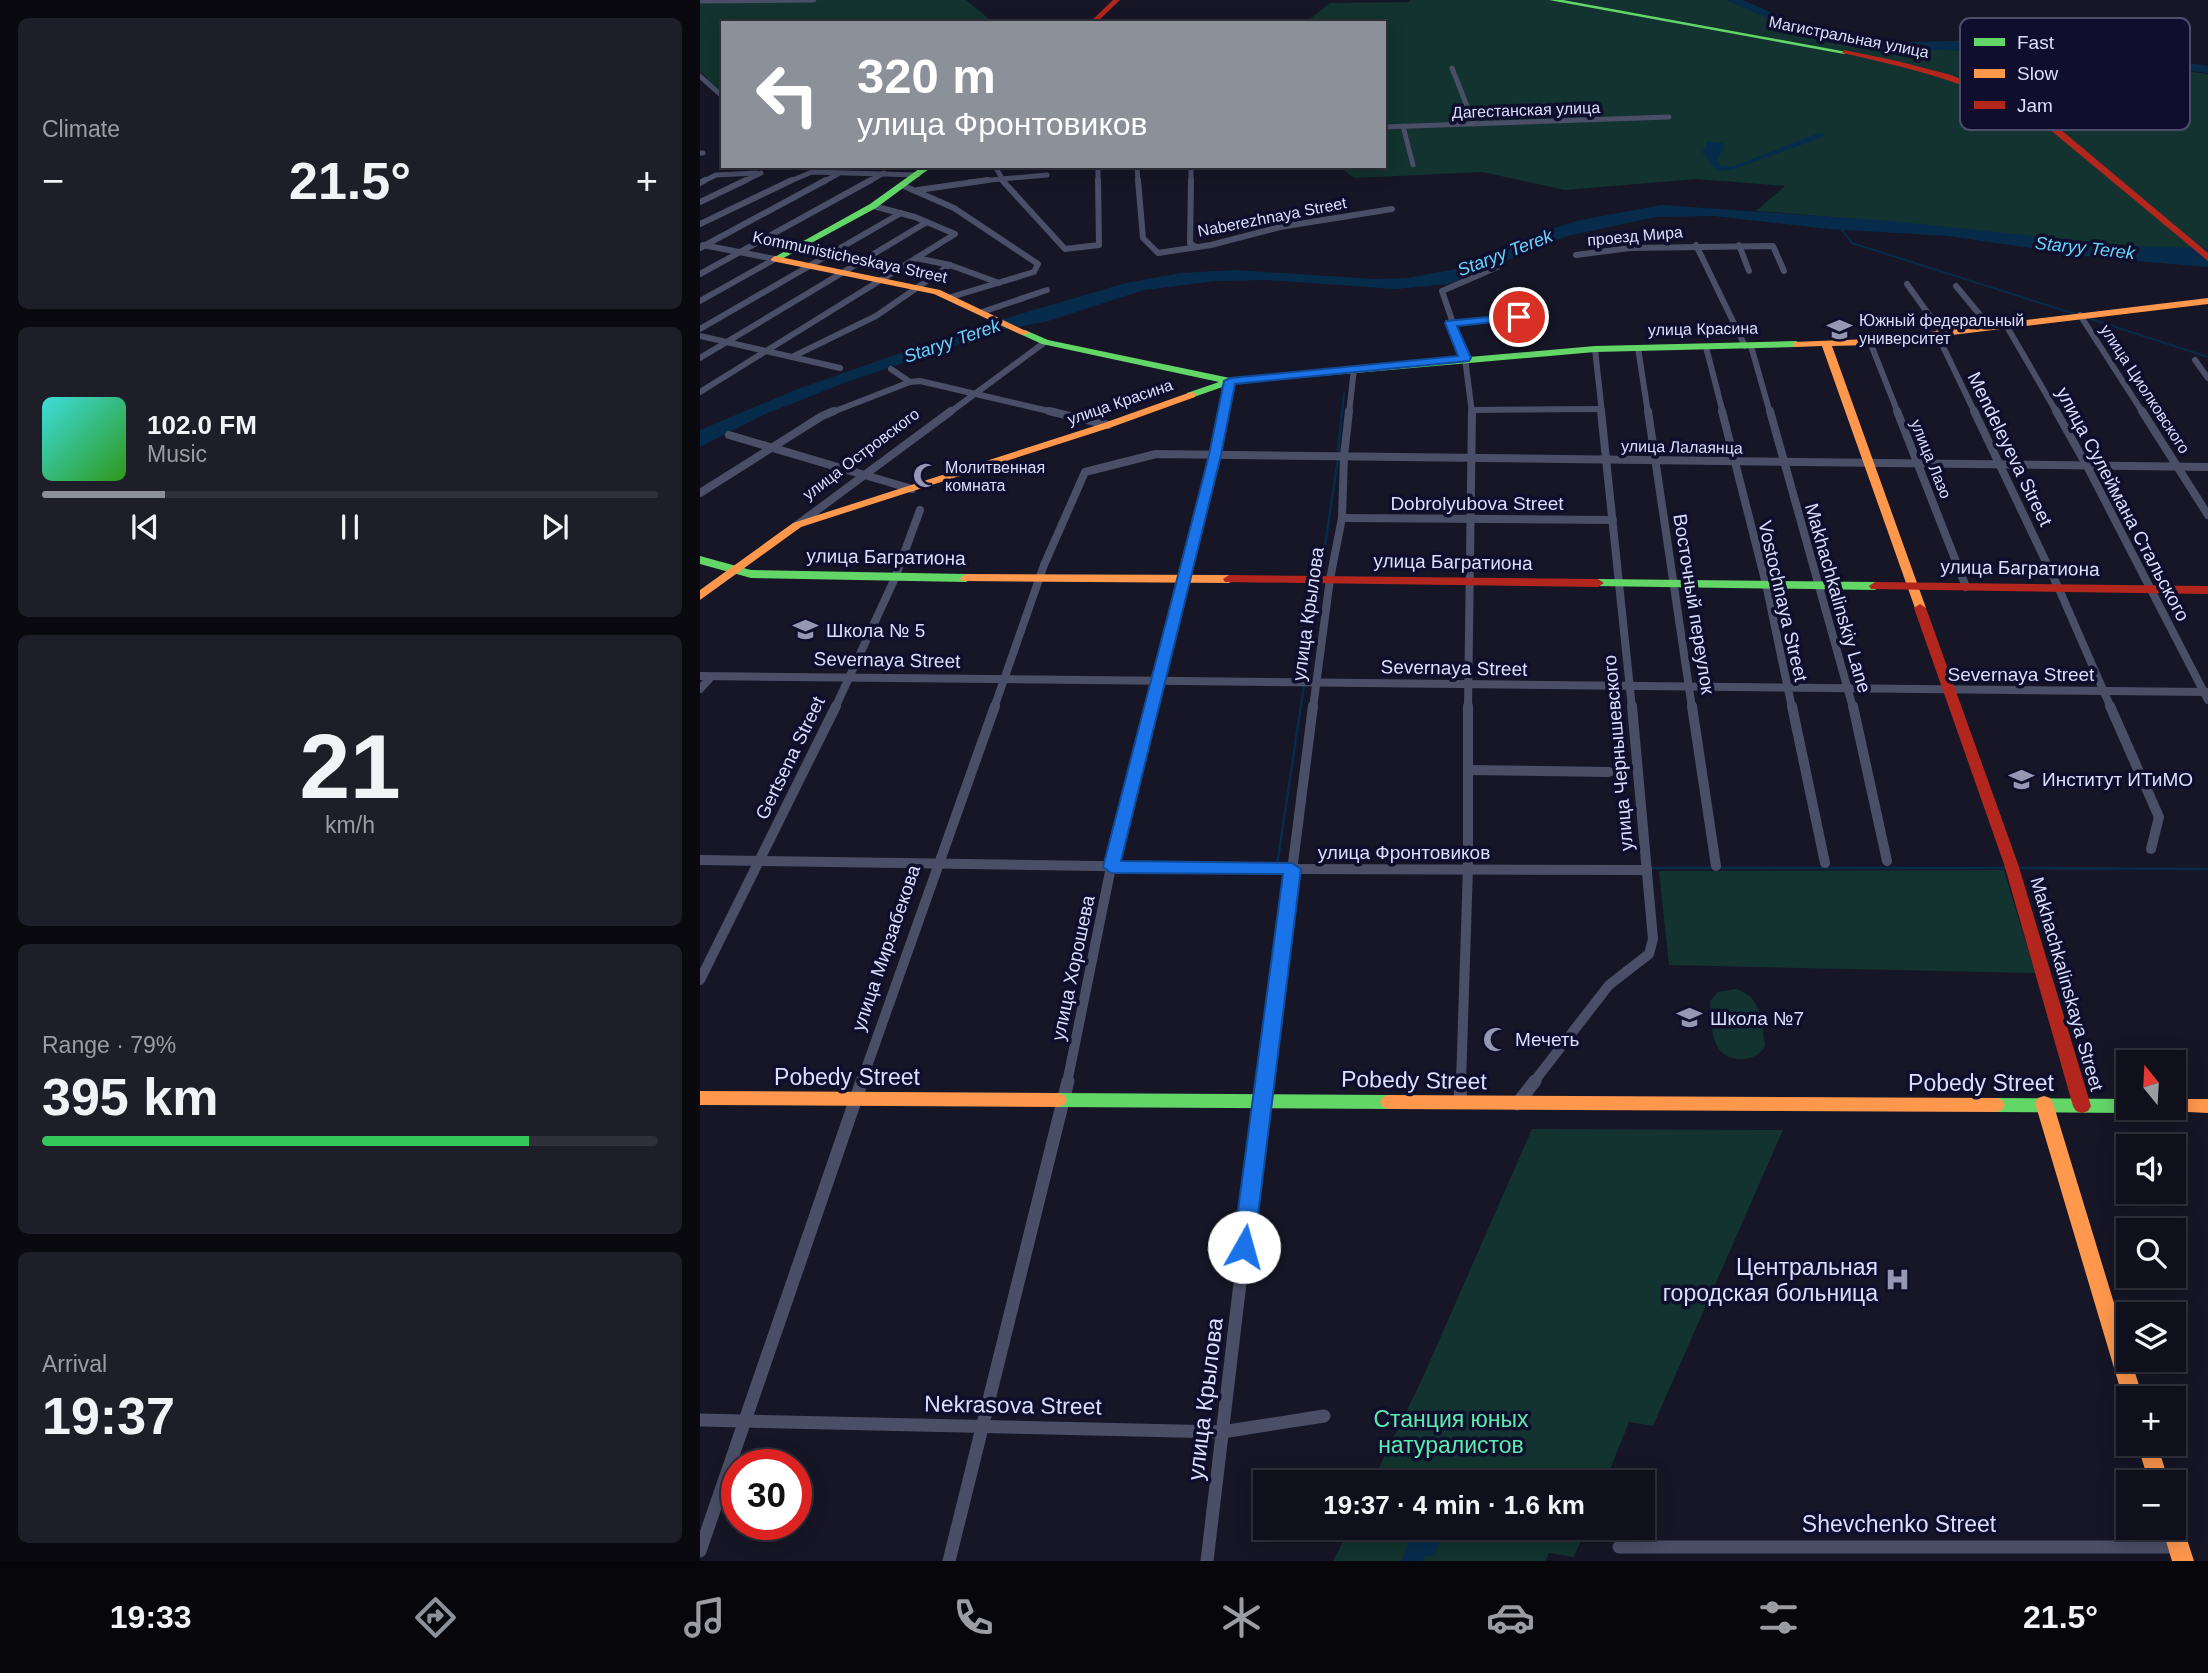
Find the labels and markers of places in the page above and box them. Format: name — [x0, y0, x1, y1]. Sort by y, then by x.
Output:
pin — [1489, 287, 1549, 347]
place label: Южный федеральный университет — [1859, 312, 2024, 347]
school or university icon: Южный федеральный университет — [1825, 315, 1853, 343]
place label: Молитвенная комната — [945, 459, 1045, 494]
mosque icon: Молитвенная комната — [911, 462, 939, 490]
school or university icon: Школа № 5 — [792, 616, 820, 644]
place label: Школа № 5 — [826, 620, 925, 641]
school or university icon: Институт ИТиМО — [2008, 765, 2036, 793]
place label: Институт ИТиМО — [2042, 769, 2193, 790]
school or university icon: Школа №7 — [1676, 1004, 1704, 1032]
place label: Школа №7 — [1710, 1008, 1804, 1029]
mosque icon: Мечеть — [1481, 1025, 1509, 1053]
place label: Мечеть — [1515, 1029, 1580, 1050]
place label: Центральная городская больница — [1663, 1254, 1878, 1306]
hospital icon: Центральная городская больница — [1884, 1266, 1912, 1294]

